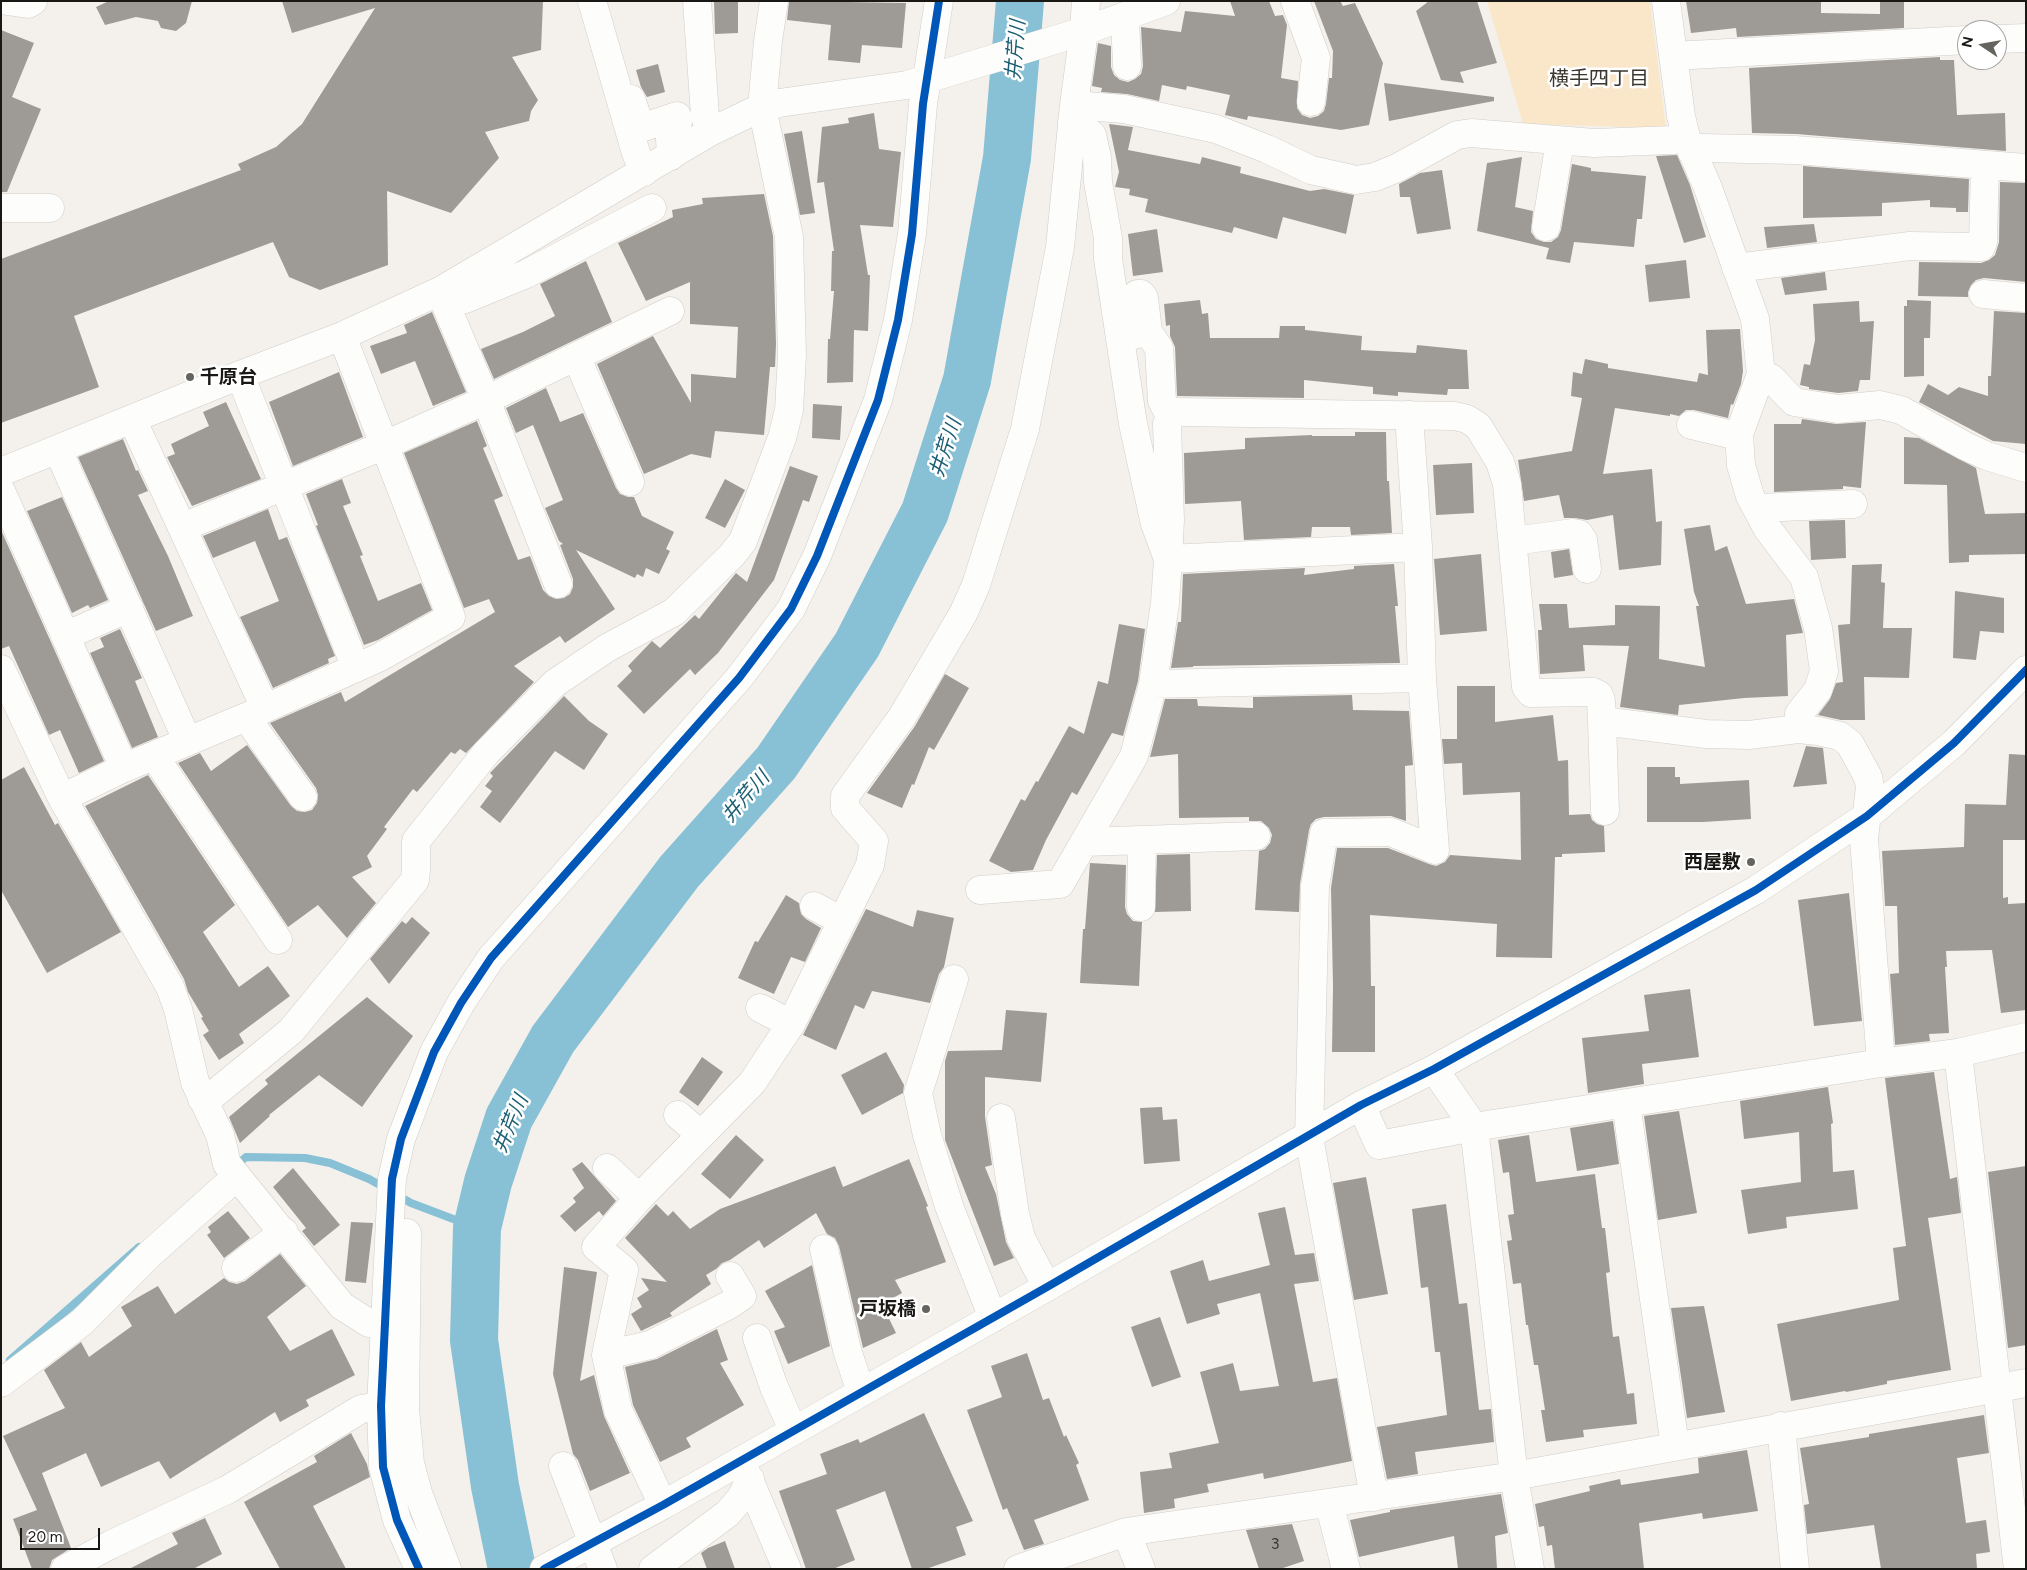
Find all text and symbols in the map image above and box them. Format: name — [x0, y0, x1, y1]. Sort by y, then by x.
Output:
water label: 井芹川 — [1001, 19, 1031, 81]
north arrow — [1957, 20, 2007, 70]
text: N — [1958, 35, 1977, 49]
district label: 横手四丁目 — [1549, 67, 1649, 91]
place label: 千原台 — [200, 366, 257, 388]
marker: 千原台 — [184, 371, 196, 383]
water label: 井芹川 — [925, 416, 967, 480]
water label: 井芹川 — [717, 766, 775, 828]
place label: 西屋敷 — [1684, 851, 1741, 873]
marker: 西屋敷 — [1745, 856, 1757, 868]
water label: 井芹川 — [488, 1092, 534, 1156]
place label: 戸坂橋 — [859, 1298, 916, 1320]
marker: 戸坂橋 — [920, 1303, 932, 1315]
scale bar — [22, 1518, 102, 1550]
text: 20 m — [28, 1528, 62, 1546]
house number: 3 — [1271, 1534, 1279, 1554]

